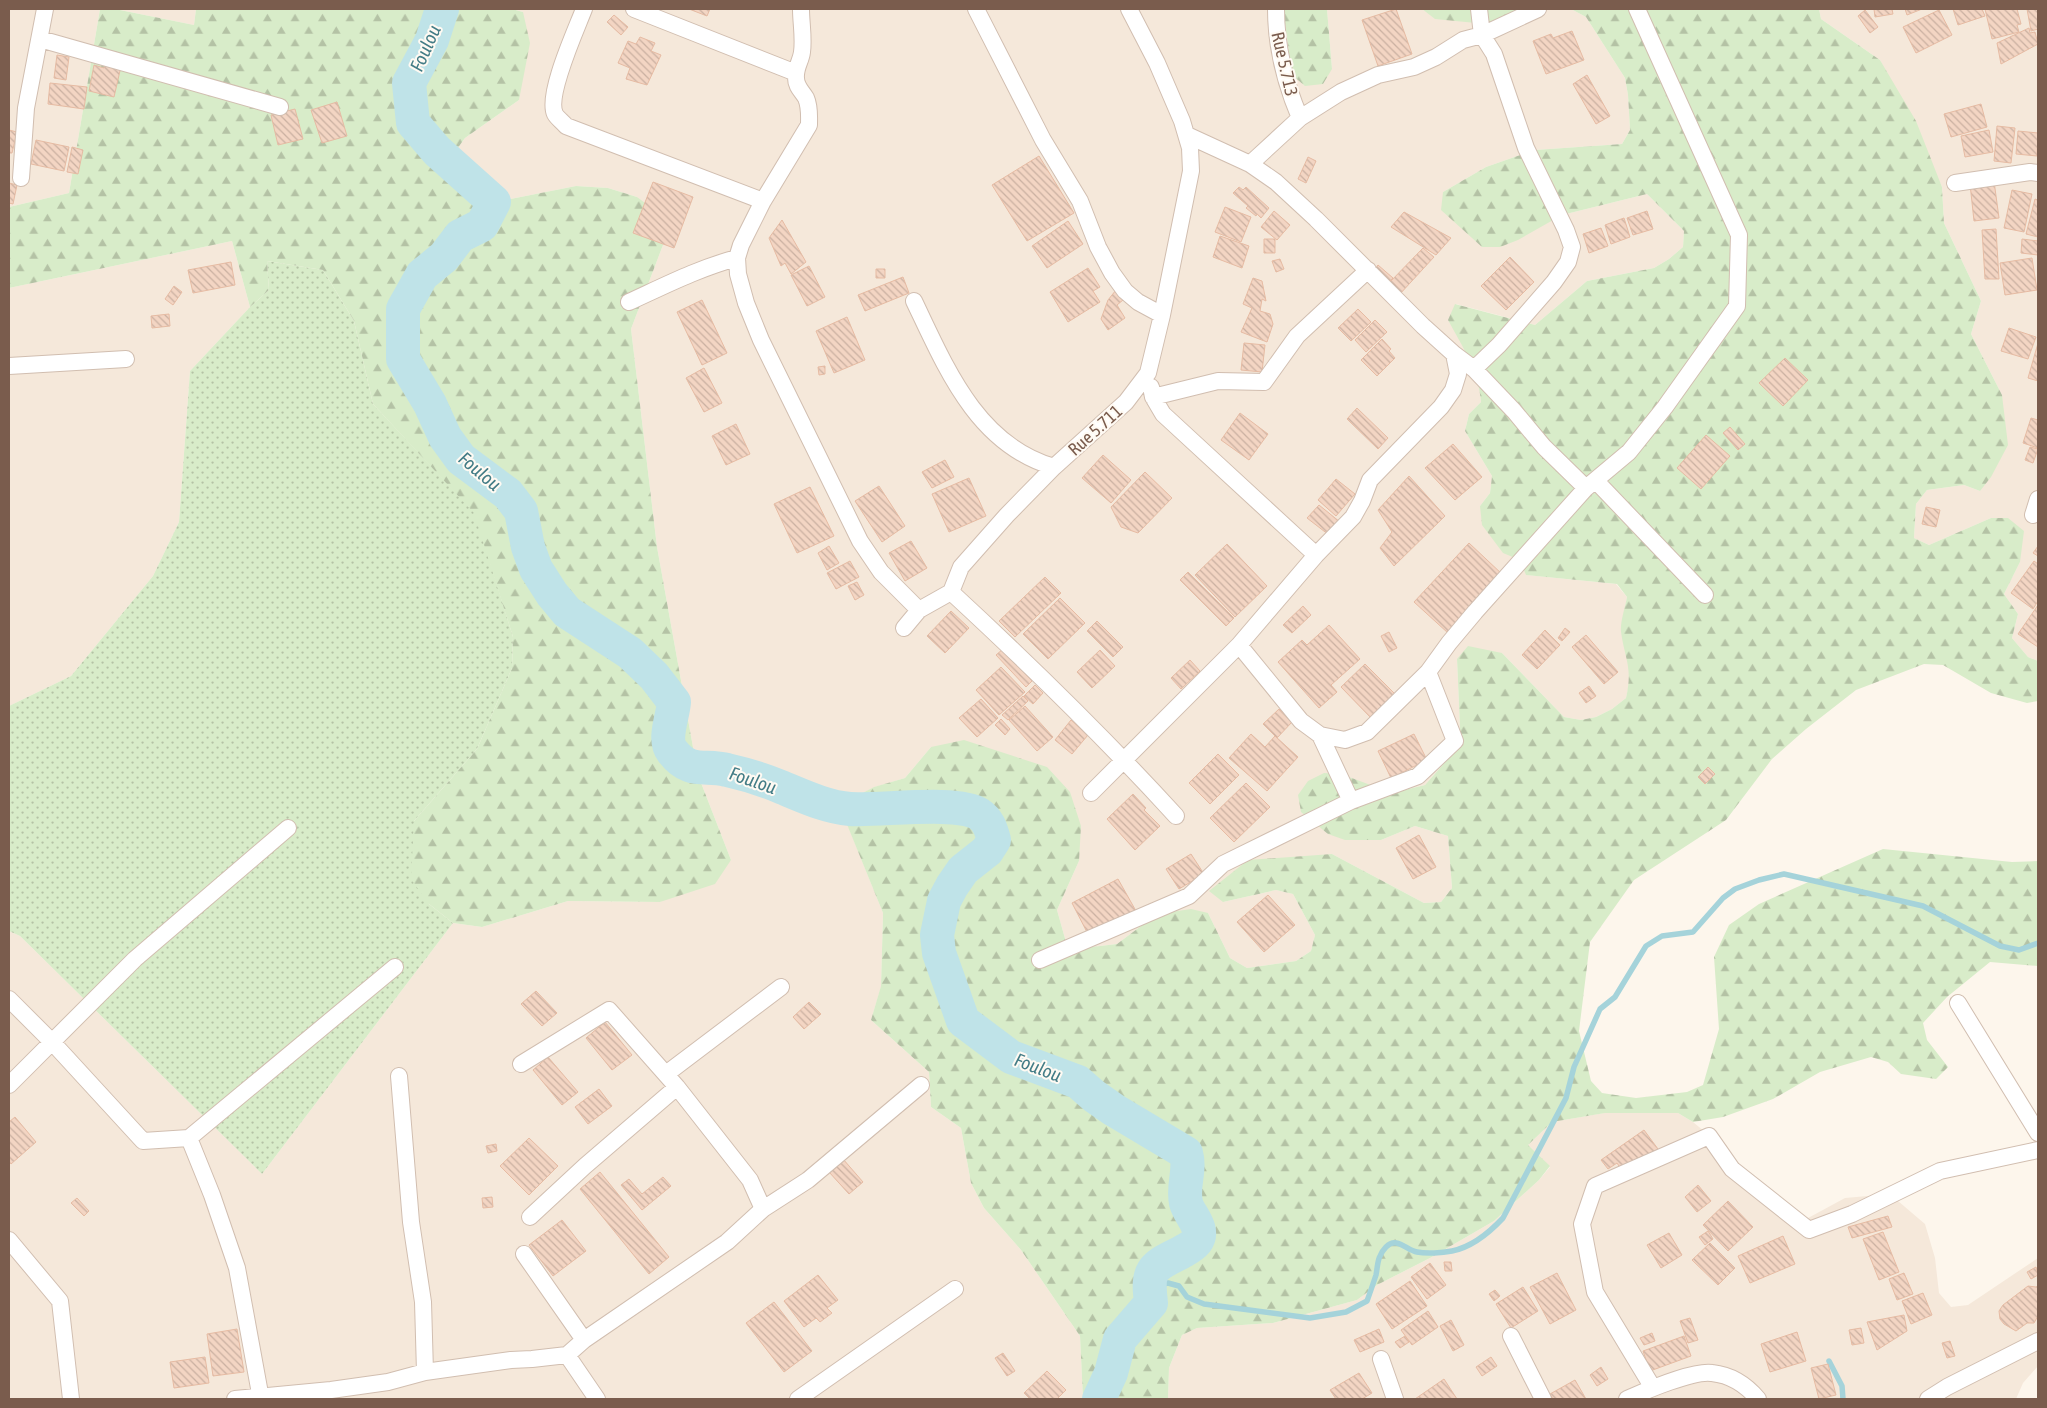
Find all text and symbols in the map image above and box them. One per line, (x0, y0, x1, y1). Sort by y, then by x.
water label: Foulou (405, 21, 445, 75)
street label: Rue 5.713 (1267, 30, 1303, 98)
street label: Rue 5.711 (1064, 400, 1126, 460)
water label: Foulou (454, 447, 506, 495)
water label: Foulou (727, 762, 779, 798)
water label: Foulou (1012, 1048, 1064, 1086)

